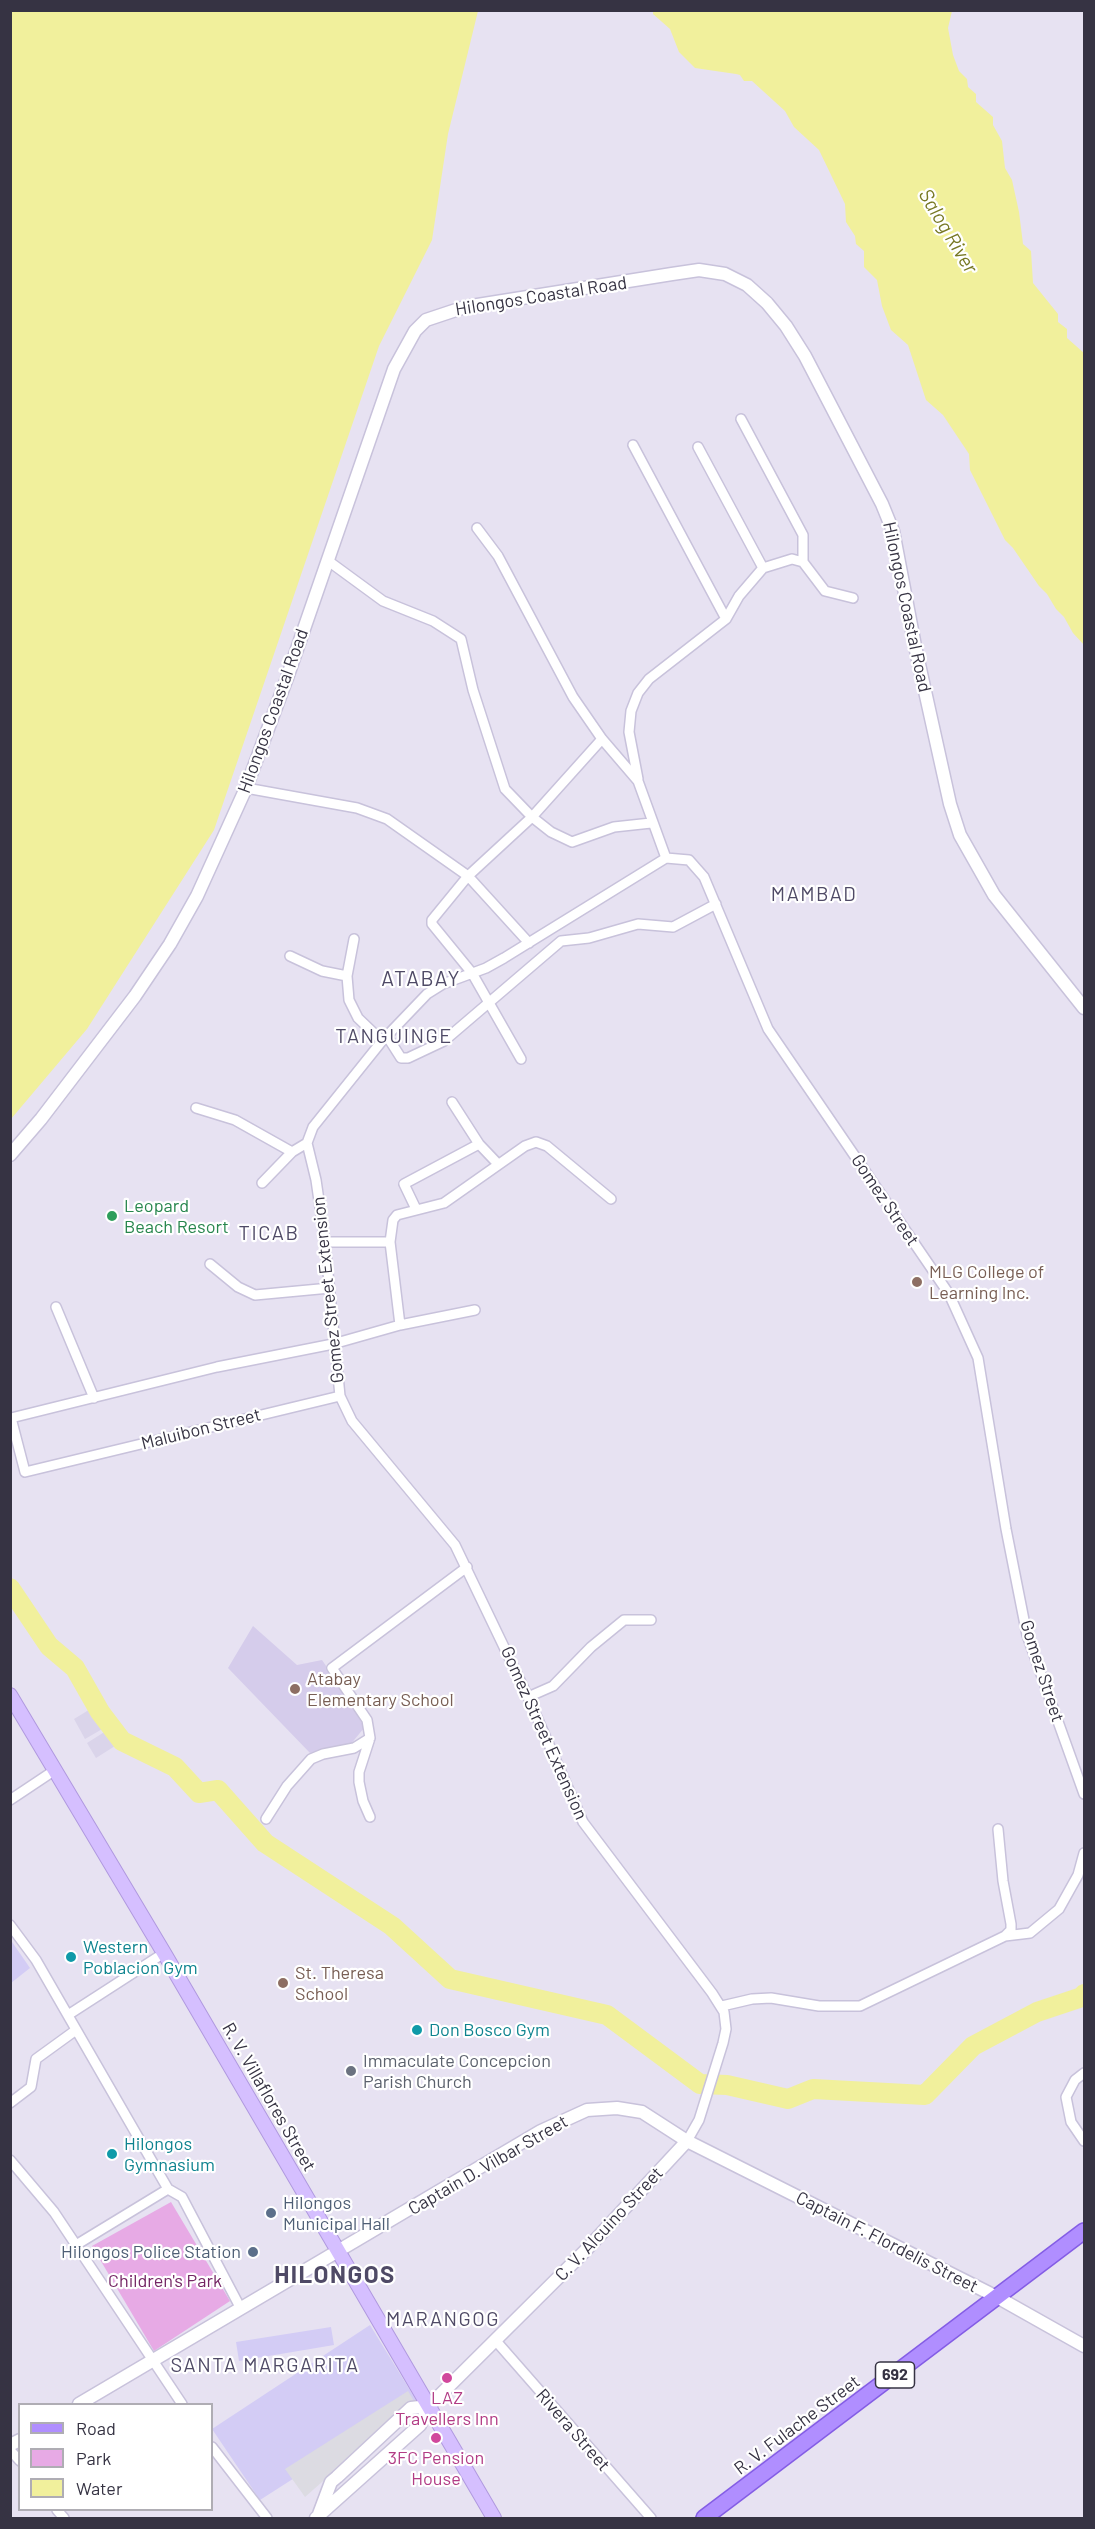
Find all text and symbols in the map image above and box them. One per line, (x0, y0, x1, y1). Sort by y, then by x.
water label: Salog River (913, 184, 983, 278)
street label: Hilongos Coastal Road (454, 272, 628, 320)
street label: Hilongos Coastal Road (878, 520, 936, 694)
street label: Hilongos Coastal Road (233, 626, 313, 796)
district label: MAMBAD (771, 882, 857, 906)
district label: ATABAY (381, 966, 461, 992)
district label: TANGUINGE (335, 1024, 453, 1048)
street label: Gomez Street (846, 1150, 924, 1250)
place label: Leopard Beach Resort (124, 1195, 229, 1238)
street label: Gomez Street Extension (307, 1196, 349, 1384)
marker: Leopard Beach Resort (105, 1209, 119, 1223)
district label: TICAB (239, 1221, 299, 1245)
place label: MLG College of Learning Inc. (929, 1261, 1044, 1304)
marker: MLG College of Learning Inc. (910, 1275, 924, 1289)
street label: Maluibon Street (139, 1404, 263, 1454)
street label: Gomez Street (1015, 1617, 1069, 1725)
street label: Gomez Street Extension (496, 1643, 592, 1823)
place label: Atabay Elementary School (307, 1668, 454, 1710)
marker: Atabay Elementary School (288, 1682, 302, 1696)
place label: Western Poblacion Gym (83, 1936, 198, 1978)
marker: Western Poblacion Gym (64, 1950, 78, 1964)
place label: St. Theresa School (295, 1962, 384, 2004)
marker: St. Theresa School (276, 1976, 290, 1990)
street label: R. V. Villaflores Street (218, 2019, 320, 2175)
place label: Don Bosco Gym (429, 2019, 550, 2041)
marker: Don Bosco Gym (410, 2023, 424, 2037)
place label: Immaculate Concepcion Parish Church (363, 2050, 551, 2092)
marker: Immaculate Concepcion Parish Church (344, 2064, 358, 2078)
street label: Captain D. Vilbar Street (404, 2110, 572, 2220)
place label: Hilongos Gymnasium (124, 2133, 215, 2176)
marker: Hilongos Gymnasium (105, 2147, 119, 2161)
street label: C. V. Alcuino Street (551, 2162, 667, 2286)
street label: Captain F. Flordelis Street (792, 2187, 982, 2297)
place label: Hilongos Municipal Hall (283, 2192, 390, 2234)
marker: Hilongos Municipal Hall (264, 2206, 278, 2220)
place label: Hilongos Police Station (61, 2241, 241, 2263)
marker: Hilongos Police Station (246, 2245, 260, 2259)
district label: HILONGOS (274, 2261, 396, 2289)
park label: Children's Park (108, 2270, 222, 2292)
district label: MARANGOG (386, 2307, 500, 2331)
district label: SANTA MARGARITA (170, 2353, 360, 2377)
road number: 692 (876, 2362, 914, 2388)
marker: LAZ Travellers Inn (440, 2371, 454, 2385)
street label: R. V. Fulache Street (730, 2371, 864, 2479)
street label: Rivera Street (531, 2384, 615, 2476)
place label: LAZ Travellers Inn (395, 2387, 499, 2430)
legend (18, 2403, 213, 2511)
text: Road (76, 2417, 116, 2439)
marker: 3FC Pension House (429, 2431, 443, 2445)
text: Park (76, 2447, 111, 2469)
place label: 3FC Pension House (388, 2447, 484, 2490)
text: Water (76, 2477, 123, 2499)

